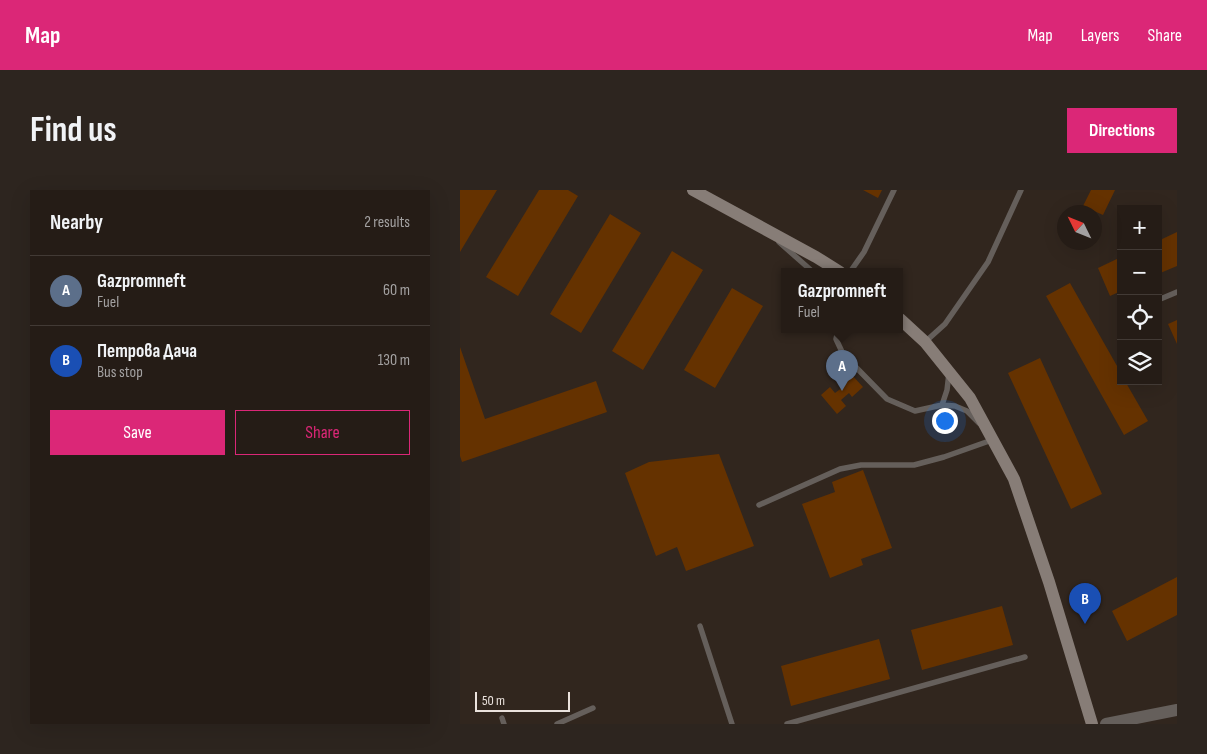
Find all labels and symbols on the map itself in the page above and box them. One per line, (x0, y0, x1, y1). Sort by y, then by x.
north arrow (1057, 205, 1102, 250)
pin: A (826, 350, 858, 391)
your location (932, 408, 958, 434)
pin: B (1069, 583, 1101, 624)
scale bar (475, 689, 570, 712)

